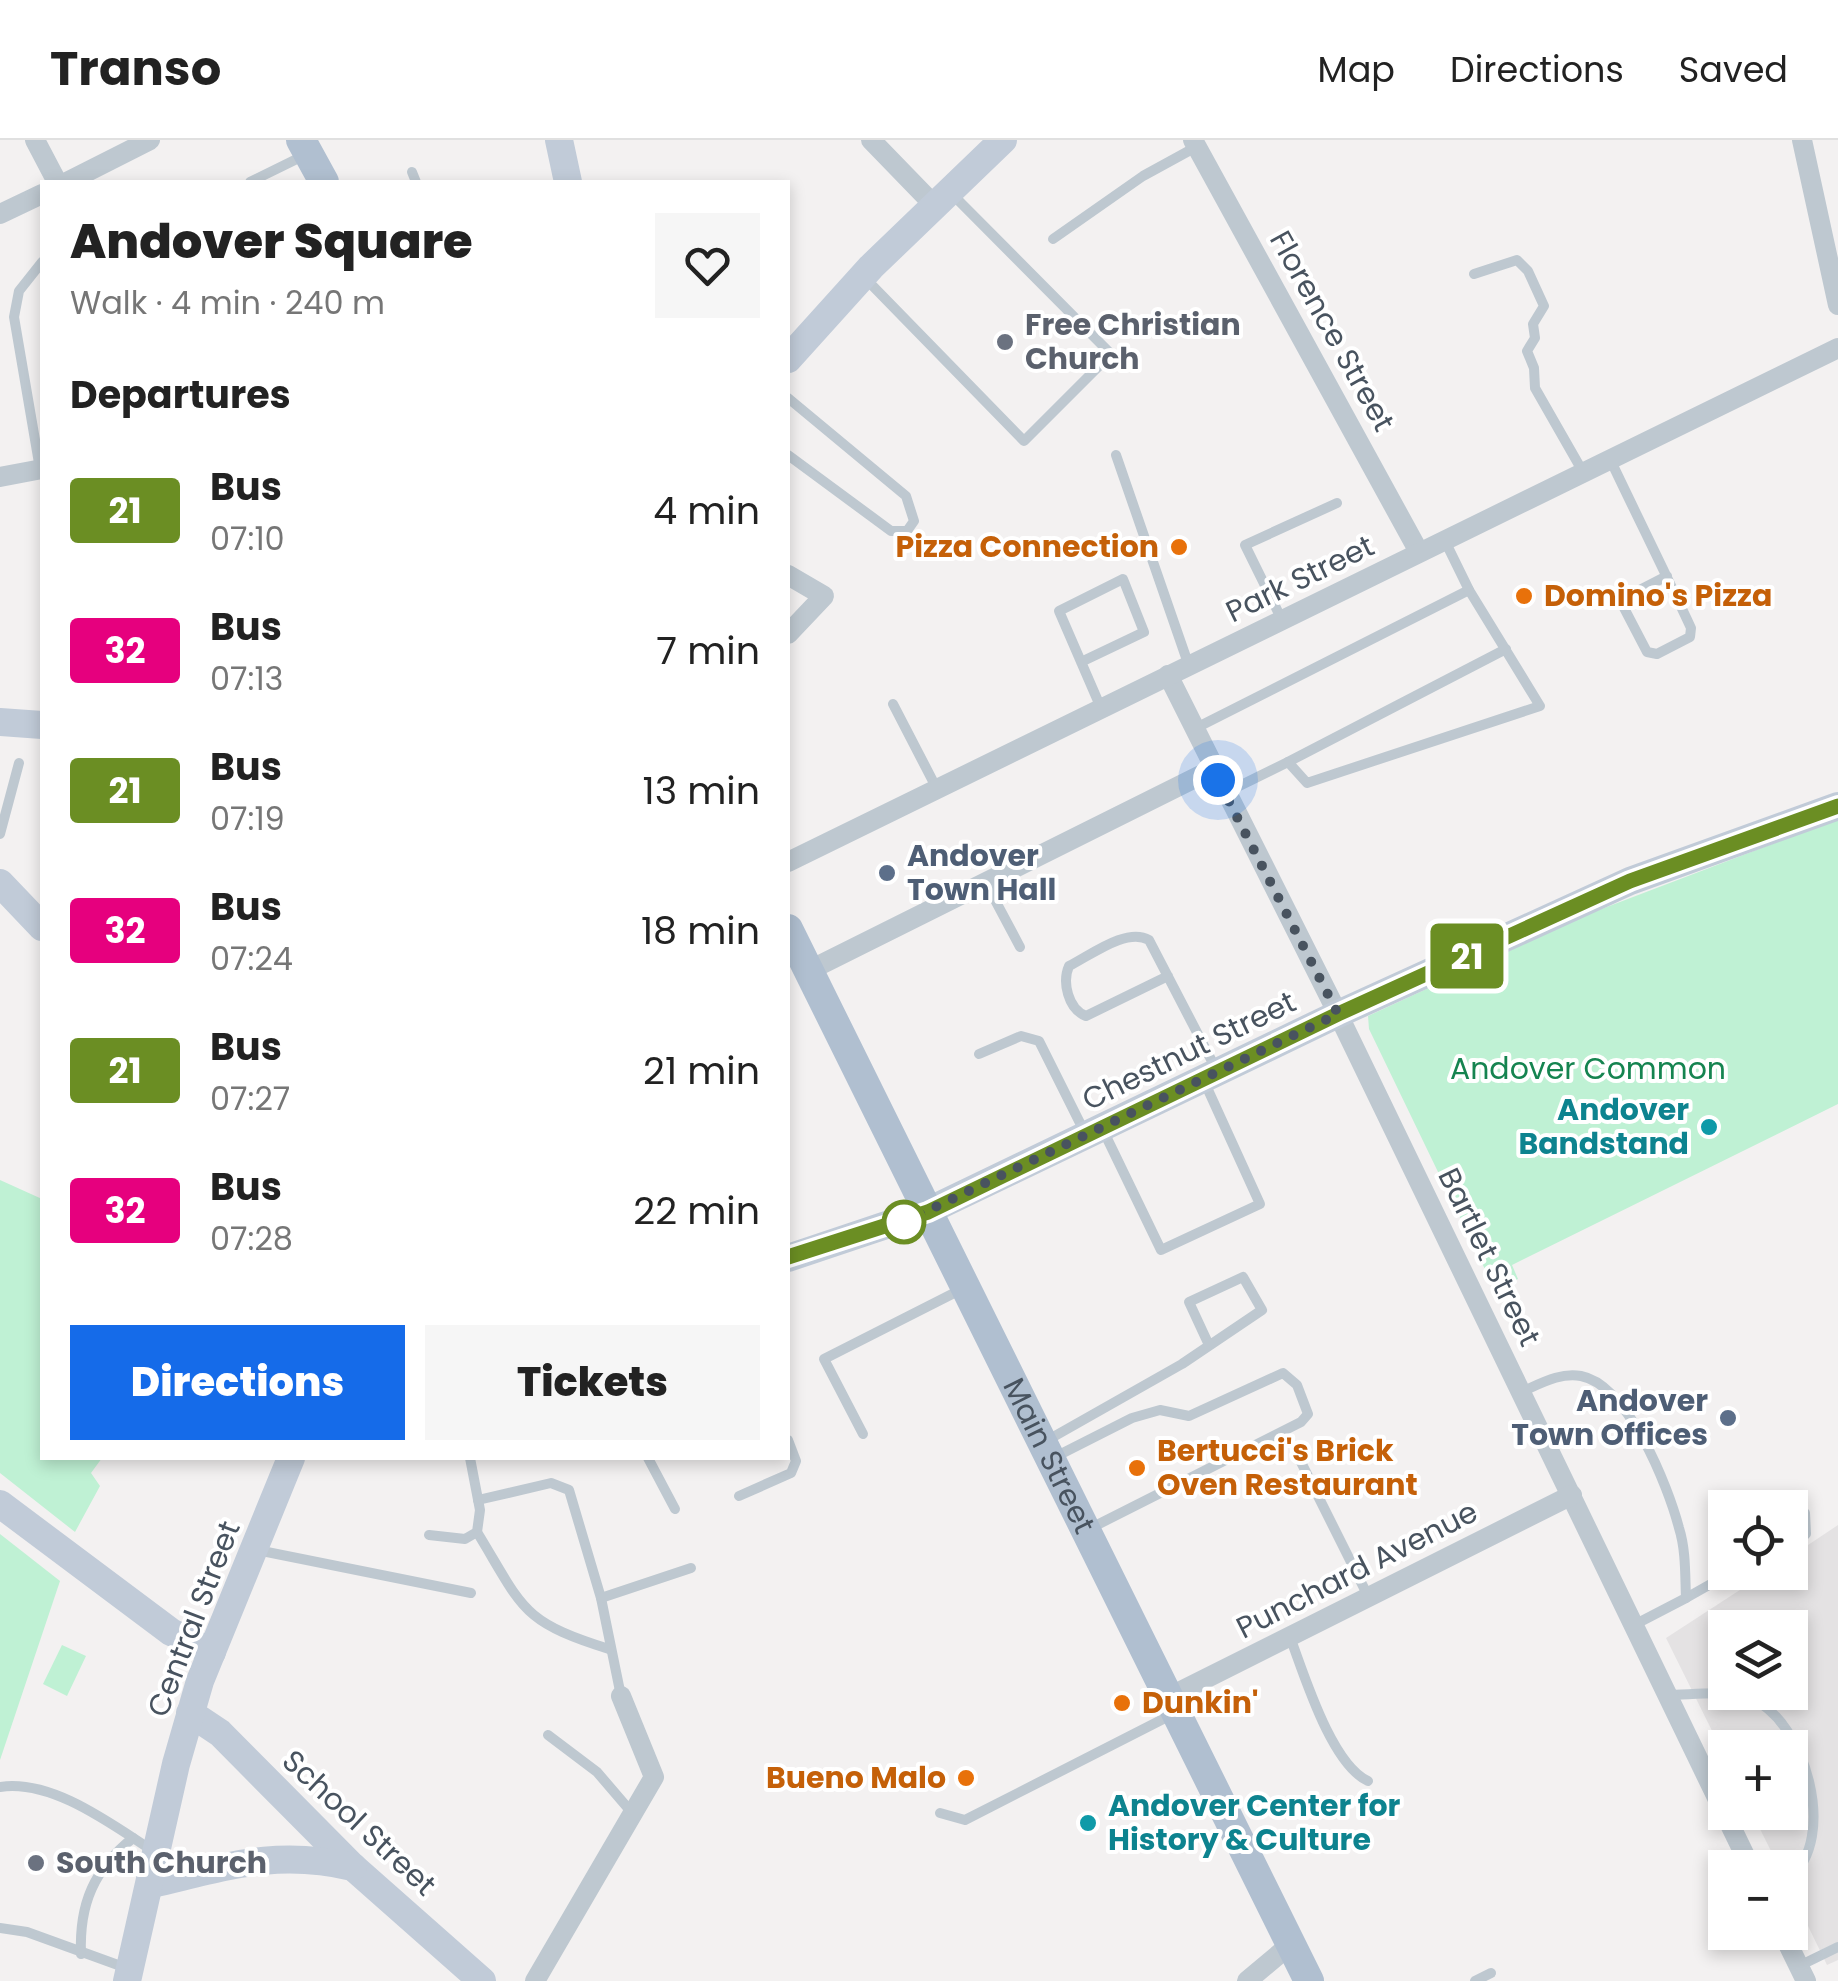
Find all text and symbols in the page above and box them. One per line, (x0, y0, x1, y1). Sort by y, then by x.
text: Transo (50, 35, 221, 102)
text: Map (1318, 45, 1395, 94)
text: Directions (1450, 45, 1624, 94)
text: Saved (1679, 45, 1788, 94)
text: Andover Square (70, 208, 473, 275)
button: heart (655, 213, 760, 318)
street label: Florence Street (1259, 223, 1405, 439)
text: Walk · 4 min · 240 m (70, 280, 385, 325)
place label: Free Christian Church (1025, 303, 1241, 380)
marker: Free Christian Church (994, 331, 1016, 353)
text: Departures (70, 368, 291, 421)
text: Bus (210, 460, 282, 513)
text: 4 min (653, 484, 760, 537)
text: 21 (108, 486, 142, 535)
text: 07:10 (210, 516, 285, 561)
street label: Park Street (1218, 524, 1381, 633)
place label: Pizza Connection (896, 525, 1159, 568)
marker: Pizza Connection (1168, 536, 1190, 558)
place label: Domino's Pizza (1544, 574, 1772, 617)
marker: Domino's Pizza (1513, 585, 1535, 607)
text: Bus (210, 600, 282, 653)
text: 7 min (656, 624, 760, 677)
text: 32 (104, 626, 146, 675)
text: 07:13 (210, 656, 283, 701)
text: Bus (210, 740, 282, 793)
your location (1193, 755, 1243, 805)
text: 13 min (643, 764, 760, 817)
text: 21 (108, 766, 142, 815)
text: 07:19 (210, 796, 285, 841)
place label: Andover Town Hall (907, 834, 1056, 911)
marker: Andover Town Hall (876, 862, 898, 884)
text: Bus (210, 880, 282, 933)
text: 18 min (641, 904, 760, 957)
text: 32 (104, 906, 146, 955)
line badge: 21 (1422, 924, 1512, 988)
text: 21 (1450, 932, 1484, 981)
text: 07:24 (210, 936, 293, 981)
street label: Chestnut Street (1075, 980, 1303, 1121)
text: Bus (210, 1020, 282, 1073)
text: 21 min (643, 1044, 760, 1097)
text: 21 (108, 1046, 142, 1095)
park label: Andover Common (1450, 1047, 1726, 1090)
text: 07:27 (210, 1076, 290, 1121)
place label: Andover Bandstand (1518, 1088, 1689, 1165)
marker: Andover Bandstand (1698, 1116, 1720, 1138)
text: Bus (210, 1160, 282, 1213)
street label: Bartlet Street (1428, 1160, 1551, 1353)
text: 22 min (633, 1184, 760, 1237)
text: 32 (104, 1186, 146, 1235)
unlabelled marker (883, 1201, 925, 1243)
text: 07:28 (210, 1216, 293, 1261)
button: Directions (70, 1325, 405, 1440)
button: Tickets (425, 1325, 760, 1440)
street label: Main Street (993, 1371, 1106, 1541)
place label: Andover Town Offices (1511, 1379, 1708, 1456)
marker: Andover Town Offices (1717, 1407, 1739, 1429)
place label: Bertucci's Brick Oven Restaurant (1157, 1429, 1418, 1506)
marker: Bertucci's Brick Oven Restaurant (1126, 1457, 1148, 1479)
street label: Punchard Avenue (1229, 1490, 1485, 1649)
map controls (1708, 1490, 1808, 1950)
button: locate (1708, 1490, 1808, 1590)
street label: Central Street (136, 1515, 251, 1723)
button: layers (1708, 1610, 1808, 1710)
place label: Dunkin' (1142, 1681, 1259, 1724)
marker: Dunkin' (1111, 1692, 1133, 1714)
button: + (1708, 1730, 1808, 1830)
street label: School Street (273, 1740, 446, 1905)
place label: Bueno Malo (766, 1756, 946, 1799)
marker: Bueno Malo (955, 1767, 977, 1789)
place label: Andover Center for History & Culture (1108, 1784, 1401, 1861)
marker: Andover Center for History & Culture (1077, 1812, 1099, 1834)
place label: South Church (56, 1841, 267, 1884)
button: − (1708, 1850, 1808, 1950)
marker: South Church (25, 1852, 47, 1874)

